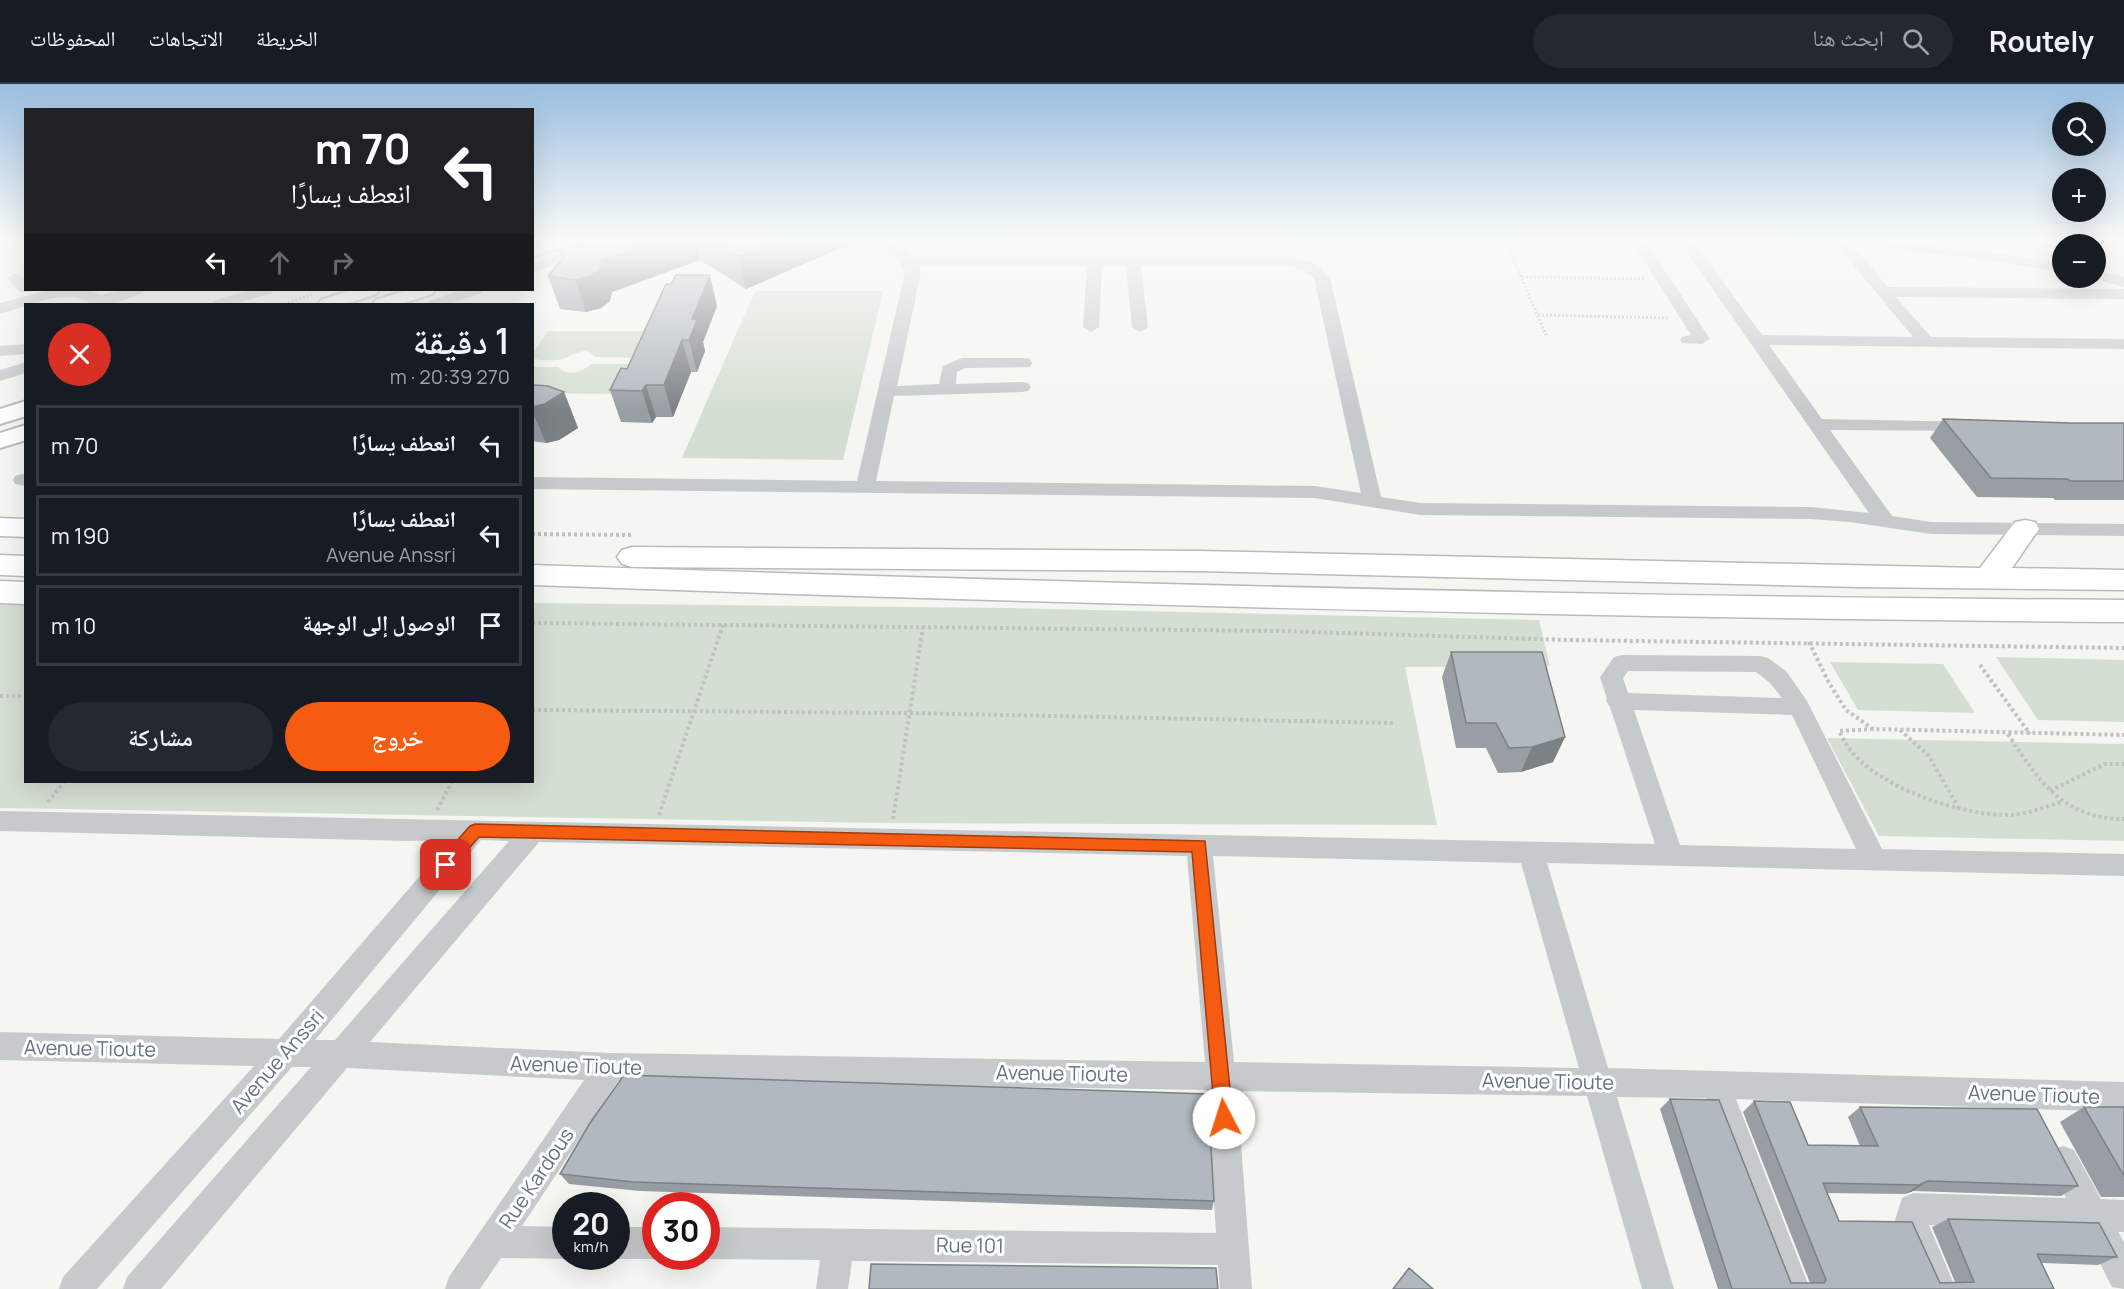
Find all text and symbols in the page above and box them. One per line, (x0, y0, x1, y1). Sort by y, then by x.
search box (1533, 14, 1953, 68)
text: Routely (1989, 22, 2094, 60)
text: ابحث هنا (1812, 23, 1884, 53)
text: المحفوظات (30, 24, 115, 52)
text: الاتجاهات (148, 24, 223, 52)
text: الخريطة (256, 24, 318, 52)
icon: search (1899, 25, 1932, 58)
map controls (2052, 102, 2106, 288)
button: search (2052, 102, 2106, 156)
text: 70 m (315, 119, 411, 177)
icon: left (432, 132, 510, 210)
button: + (2052, 168, 2106, 222)
text: انعطف يسارًا (291, 174, 411, 211)
button: − (2052, 234, 2106, 288)
icon: left (200, 246, 233, 279)
icon: ahead (263, 246, 296, 279)
icon: right (326, 246, 359, 279)
text: 1 دقيقة (413, 316, 510, 365)
button: close (48, 323, 111, 386)
text: 270 m · 20:39 (390, 363, 510, 390)
text: انعطف يسارًا (352, 428, 456, 458)
icon: left (474, 429, 507, 462)
text: 70 m (51, 431, 99, 461)
text: انعطف يسارًا (352, 504, 456, 534)
icon: left (474, 519, 507, 552)
text: 190 m (51, 521, 110, 551)
text: Avenue Anssri (326, 541, 456, 568)
text: الوصول إلى الوجهة (303, 608, 456, 638)
icon: arrive (474, 609, 507, 642)
text: 10 m (51, 611, 96, 641)
button: مشاركة (48, 702, 273, 771)
button: خروج (285, 702, 510, 771)
pin (420, 839, 471, 890)
icon: arrive (429, 848, 462, 881)
street label: Avenue Anssri (224, 1003, 330, 1119)
street label: Avenue Tioute (24, 1033, 156, 1063)
street label: Avenue Tioute (510, 1049, 642, 1081)
street label: Avenue Tioute (996, 1058, 1128, 1088)
street label: Avenue Tioute (1482, 1066, 1614, 1096)
street label: Avenue Tioute (1968, 1078, 2100, 1110)
position arrow (1192, 1086, 1256, 1150)
street label: Rue Kardous (492, 1122, 580, 1234)
speed limit sign: 30 (642, 1192, 720, 1270)
text: 20 (572, 1203, 610, 1244)
street label: Rue 101 (936, 1231, 1004, 1259)
text: km/h (574, 1236, 608, 1257)

